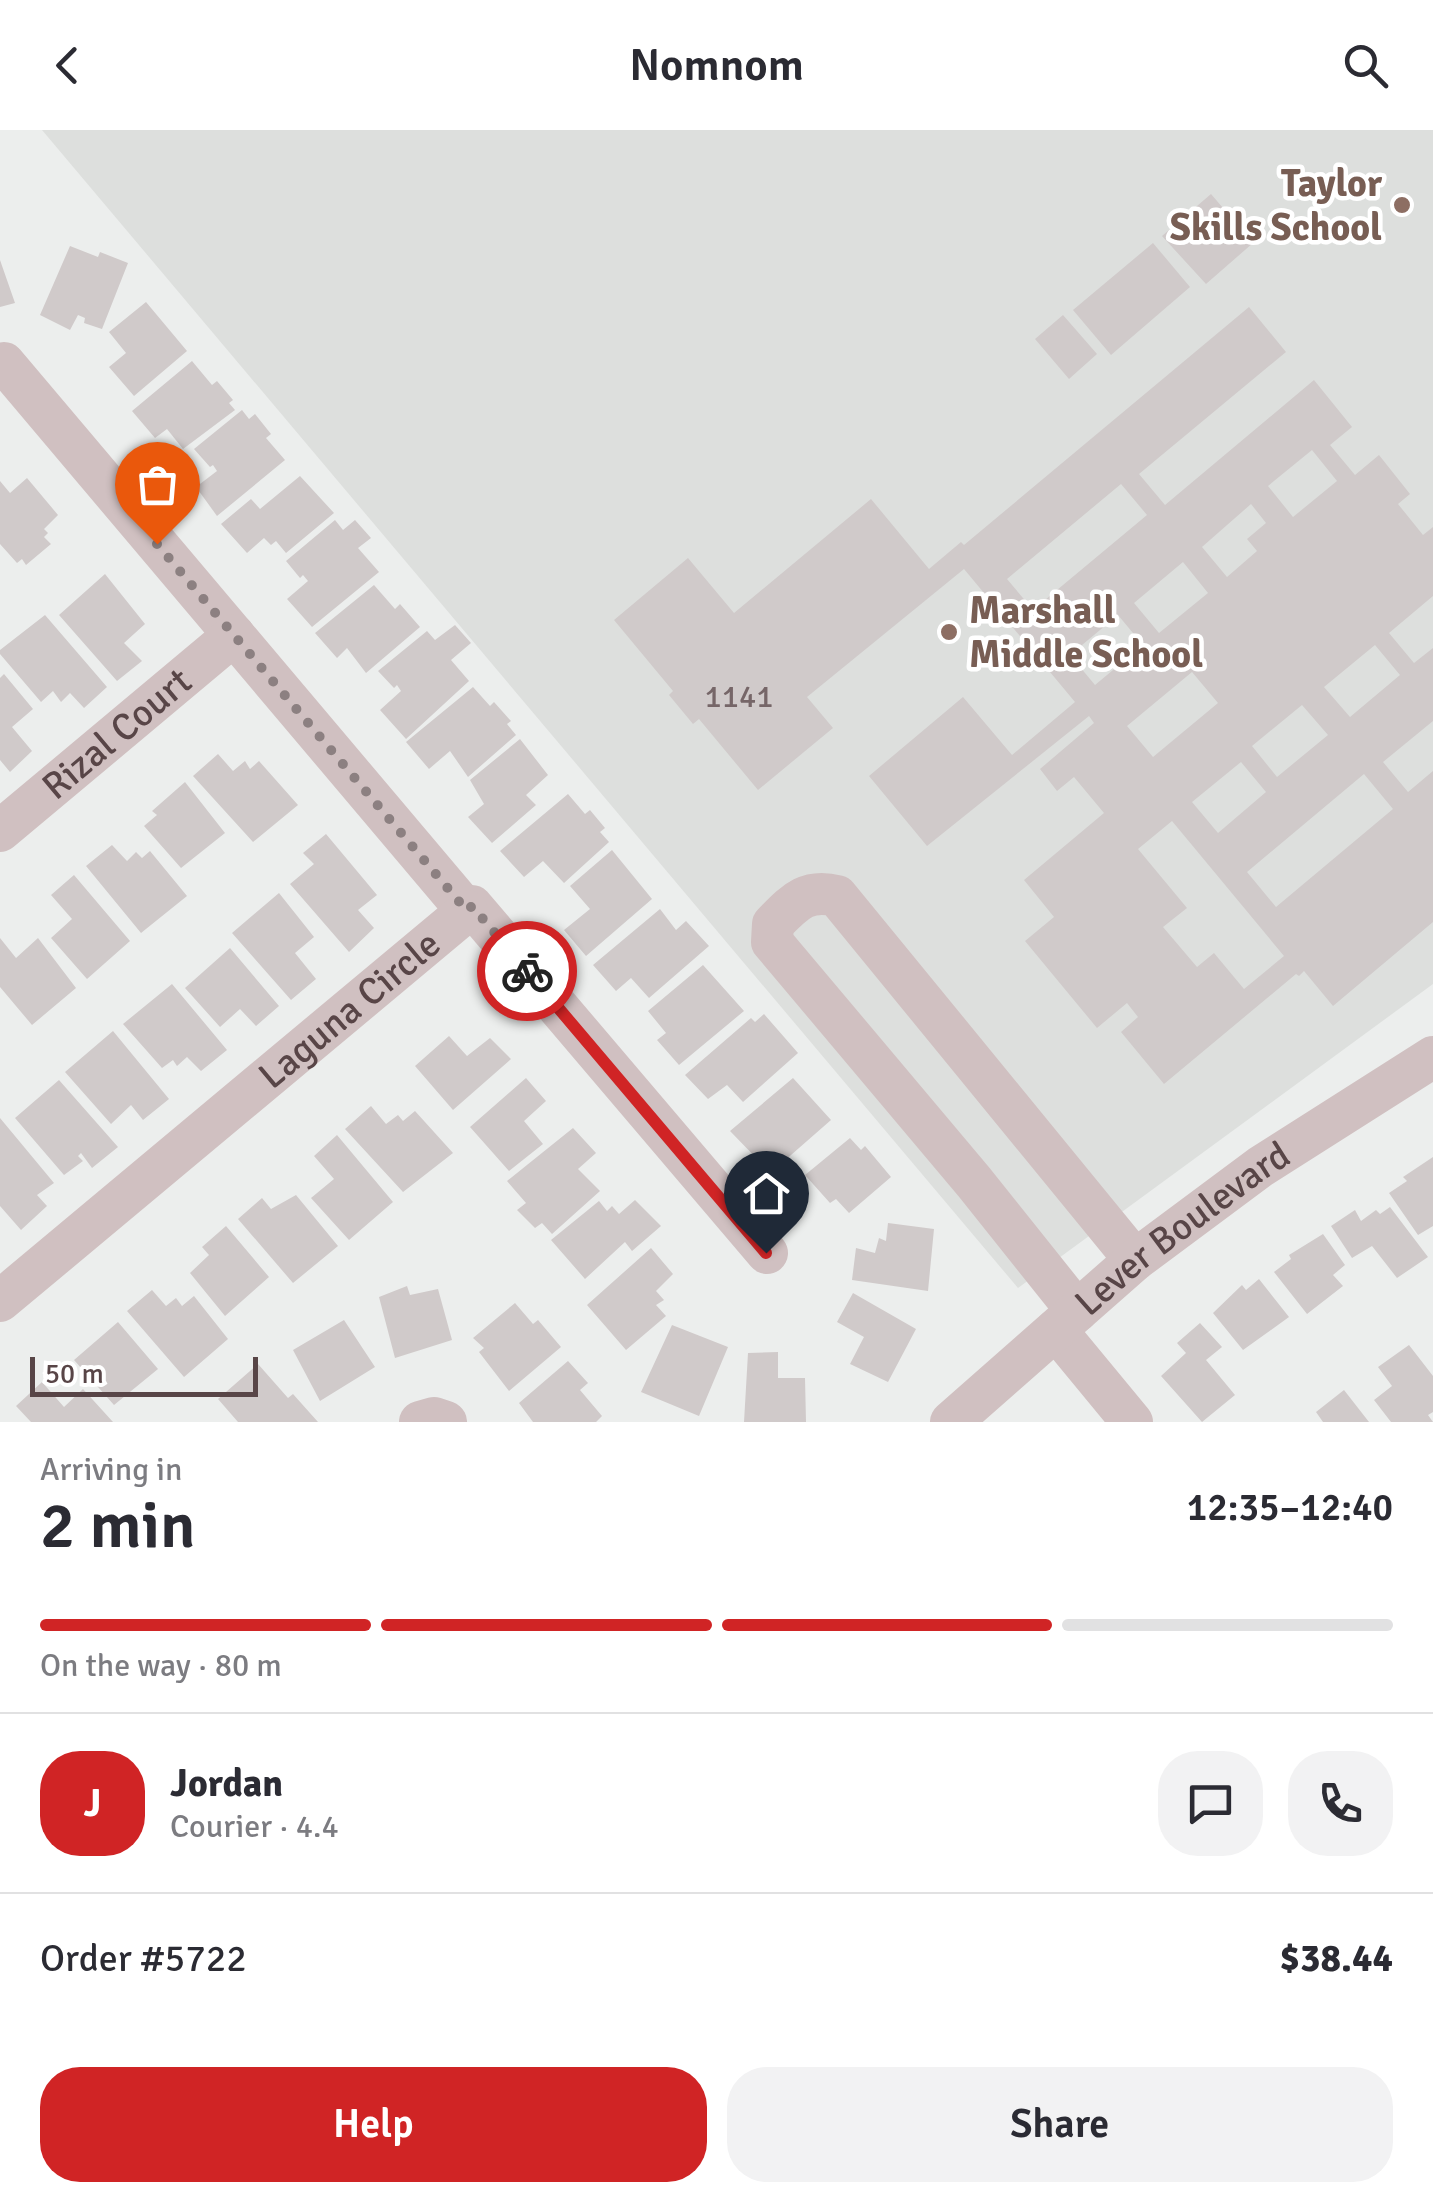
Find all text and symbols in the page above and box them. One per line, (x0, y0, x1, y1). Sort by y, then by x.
icon: back (40, 38, 95, 93)
text: Nomnom (629, 38, 804, 93)
icon: search (1338, 38, 1393, 93)
place label: Taylor Skills School (1170, 160, 1383, 251)
marker: Taylor Skills School (1391, 194, 1413, 216)
pin (115, 442, 200, 545)
icon: bag (130, 457, 185, 512)
place label: Marshall Middle School (969, 587, 1203, 678)
marker: Marshall Middle School (938, 621, 960, 643)
street label: Rizal Court (33, 658, 201, 810)
house number: 1141 (704, 677, 774, 716)
street label: Laguna Circle (249, 921, 450, 1099)
courier (477, 921, 577, 1021)
icon: bike (500, 944, 555, 999)
street label: Lever Boulevard (1065, 1131, 1299, 1326)
pin (724, 1151, 809, 1254)
icon: home (739, 1166, 794, 1221)
scale bar (30, 1352, 258, 1396)
text: 50 m (45, 1357, 104, 1391)
text: Arriving in (40, 1450, 182, 1489)
text: 12:35–12:40 (1187, 1484, 1393, 1531)
text: 2 min (40, 1486, 196, 1566)
text: On the way · 80 m (40, 1646, 282, 1685)
button: chat (1158, 1751, 1263, 1856)
button: phone (1288, 1751, 1393, 1856)
text: Jordan (170, 1760, 283, 1807)
text: J (84, 1780, 101, 1827)
text: Courier · 4.4 (170, 1807, 339, 1846)
text: Order #5722 (40, 1935, 247, 1982)
text: $38.44 (1280, 1935, 1393, 1982)
button: Help (40, 2067, 707, 2182)
button: Share (727, 2067, 1393, 2182)

